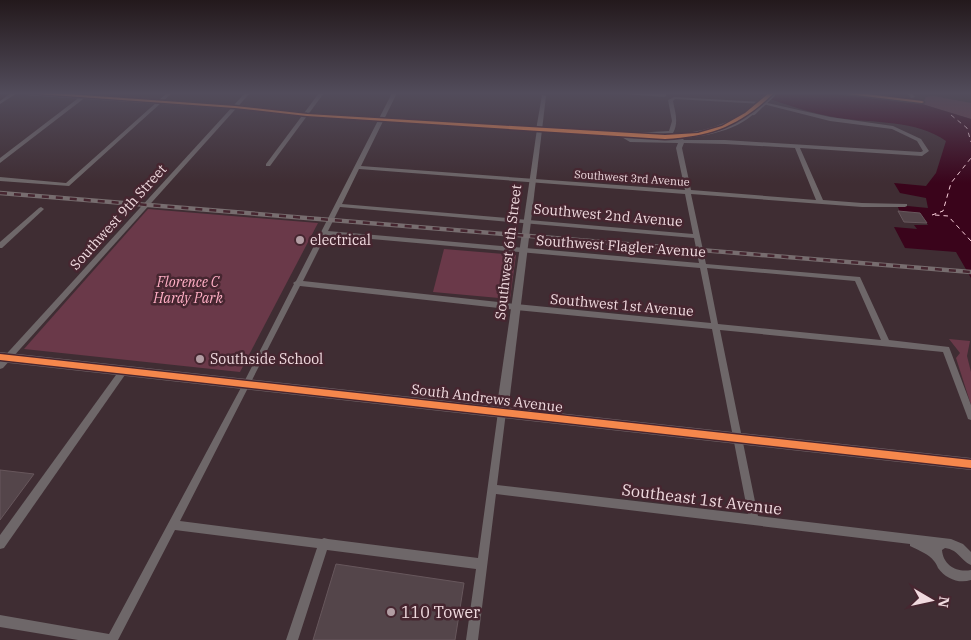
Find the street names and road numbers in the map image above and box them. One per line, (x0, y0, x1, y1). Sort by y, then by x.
street label: Southwest 9th Street (66, 160, 170, 274)
street label: Southwest 3rd Avenue (574, 167, 690, 189)
street label: Southwest 6th Street (491, 183, 525, 321)
street label: Southwest 2nd Avenue (533, 200, 683, 230)
street label: Southwest Flagler Avenue (536, 231, 706, 261)
street label: Southwest 1st Avenue (549, 290, 695, 320)
street label: South Andrews Avenue (410, 380, 564, 416)
street label: Southeast 1st Avenue (621, 479, 783, 519)

